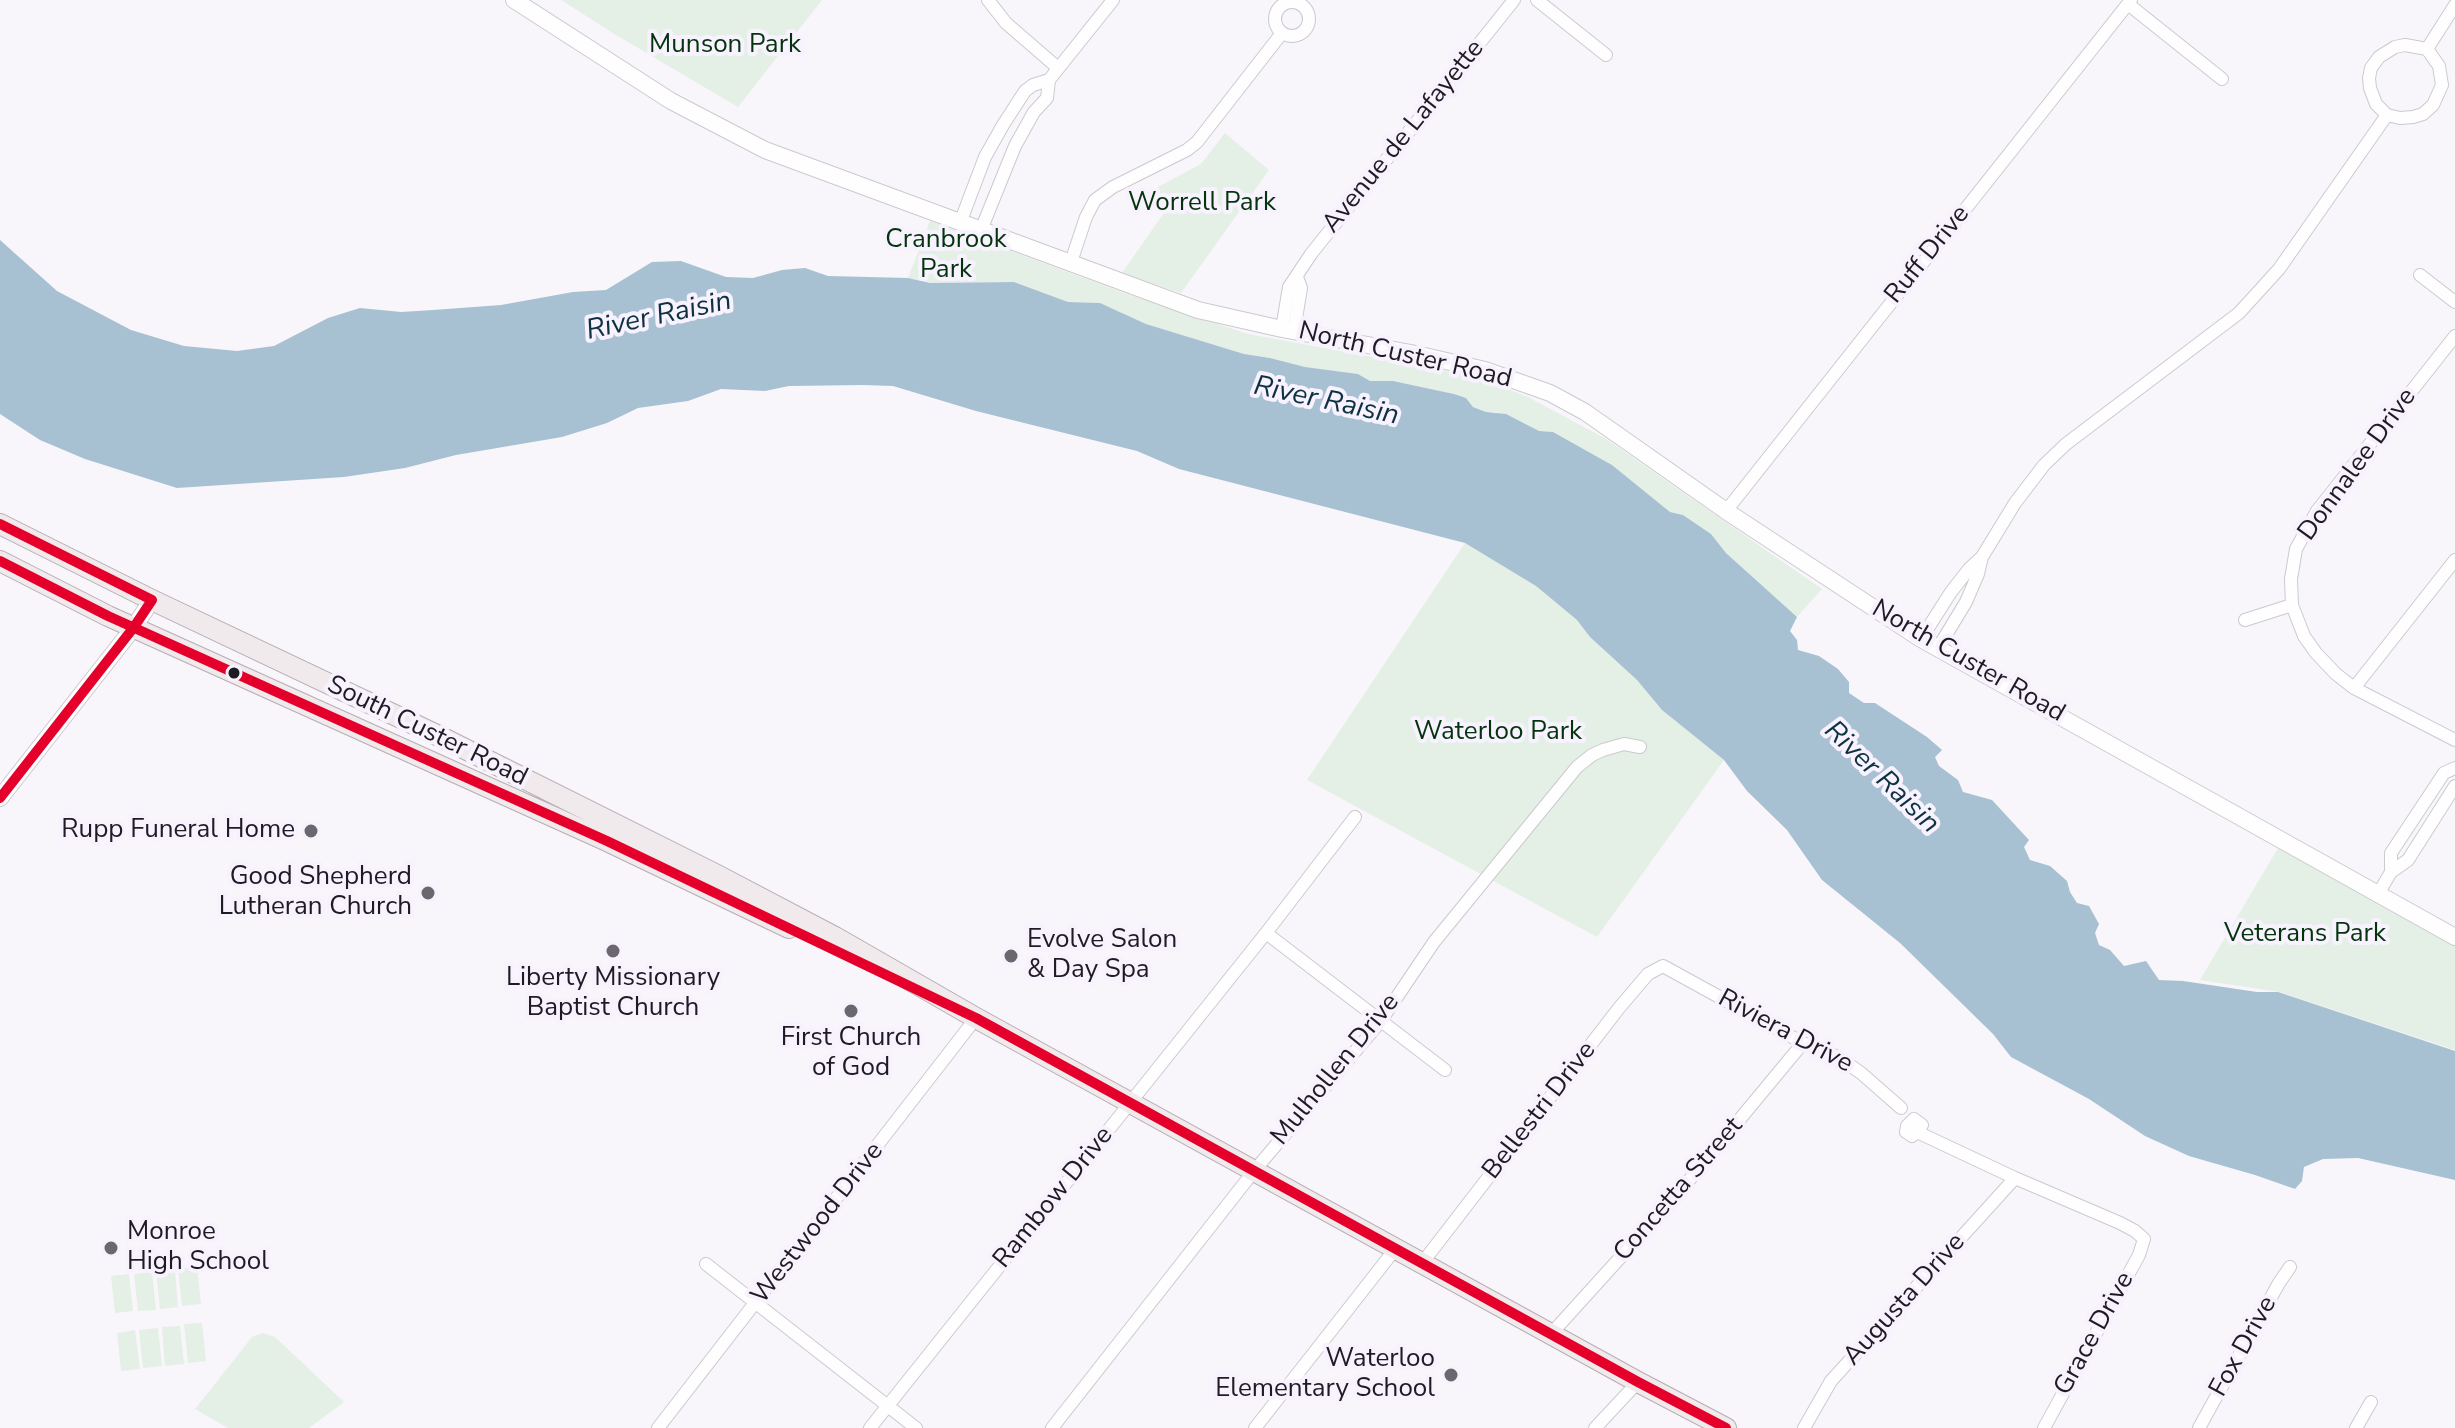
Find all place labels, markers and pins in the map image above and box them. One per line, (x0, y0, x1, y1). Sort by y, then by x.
unlabelled marker (226, 665, 242, 681)
place label: Rupp Funeral Home (61, 815, 295, 847)
marker: Rupp Funeral Home (302, 822, 320, 840)
place label: Good Shepherd Lutheran Church (219, 862, 412, 924)
marker: Good Shepherd Lutheran Church (419, 884, 437, 902)
place label: Evolve Salon & Day Spa (1027, 925, 1177, 986)
marker: Liberty Missionary Baptist Church (604, 942, 622, 960)
marker: Evolve Salon & Day Spa (1002, 947, 1020, 965)
place label: Liberty Missionary Baptist Church (506, 963, 720, 1024)
marker: First Church of God (842, 1002, 860, 1020)
place label: First Church of God (781, 1023, 921, 1084)
place label: Monroe High School (127, 1217, 269, 1278)
marker: Monroe High School (102, 1239, 120, 1257)
place label: Waterloo Elementary School (1215, 1344, 1435, 1406)
marker: Waterloo Elementary School (1442, 1366, 1460, 1384)

